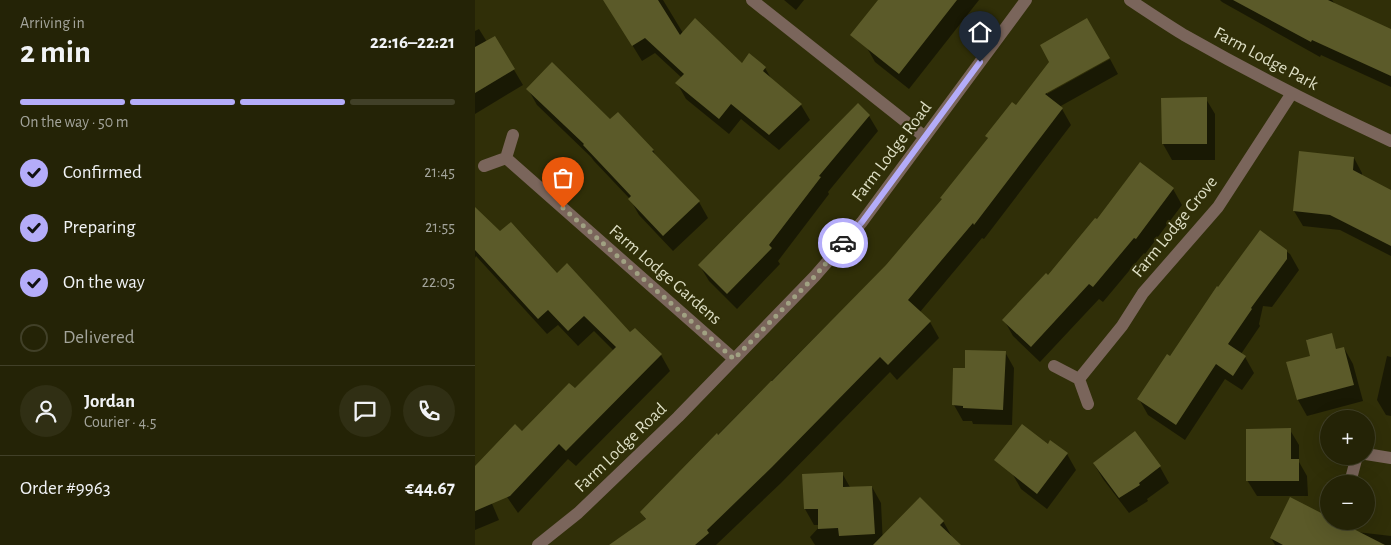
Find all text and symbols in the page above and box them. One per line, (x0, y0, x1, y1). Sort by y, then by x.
pin (959, 11, 1001, 62)
text: Arriving in (20, 15, 85, 31)
icon: home (966, 18, 994, 46)
street label: Farm Lodge Park (1211, 24, 1322, 94)
text: 22:16–22:21 (370, 33, 455, 52)
text: 2 min (20, 36, 91, 68)
street label: Farm Lodge Road (849, 99, 935, 205)
text: On the way · 50 m (20, 114, 129, 130)
pin (542, 157, 584, 208)
icon: check (20, 159, 48, 187)
text: Confirmed (63, 163, 142, 182)
text: 21:45 (424, 164, 455, 180)
icon: bag (549, 164, 577, 192)
street label: Farm Lodge Grove (1129, 173, 1221, 281)
icon: check (20, 214, 48, 242)
text: Preparing (63, 218, 136, 237)
courier (818, 218, 868, 268)
text: 21:55 (425, 219, 455, 235)
street label: Farm Lodge Gardens (605, 222, 725, 328)
icon: car (829, 229, 857, 257)
icon: check (20, 269, 48, 297)
text: On the way (63, 273, 145, 292)
text: 22:05 (422, 274, 455, 290)
text: Delivered (63, 328, 135, 347)
button: person (20, 385, 72, 437)
button: chat (339, 385, 391, 437)
button: phone (403, 385, 455, 437)
text: Jordan (84, 392, 135, 411)
street label: Farm Lodge Road (572, 400, 670, 496)
map controls (1320, 410, 1375, 530)
button: + (1320, 410, 1375, 465)
text: Courier · 4.5 (84, 414, 156, 430)
button: − (1320, 475, 1375, 530)
text: Order #9963 (20, 479, 110, 498)
text: €44.67 (405, 479, 455, 498)

